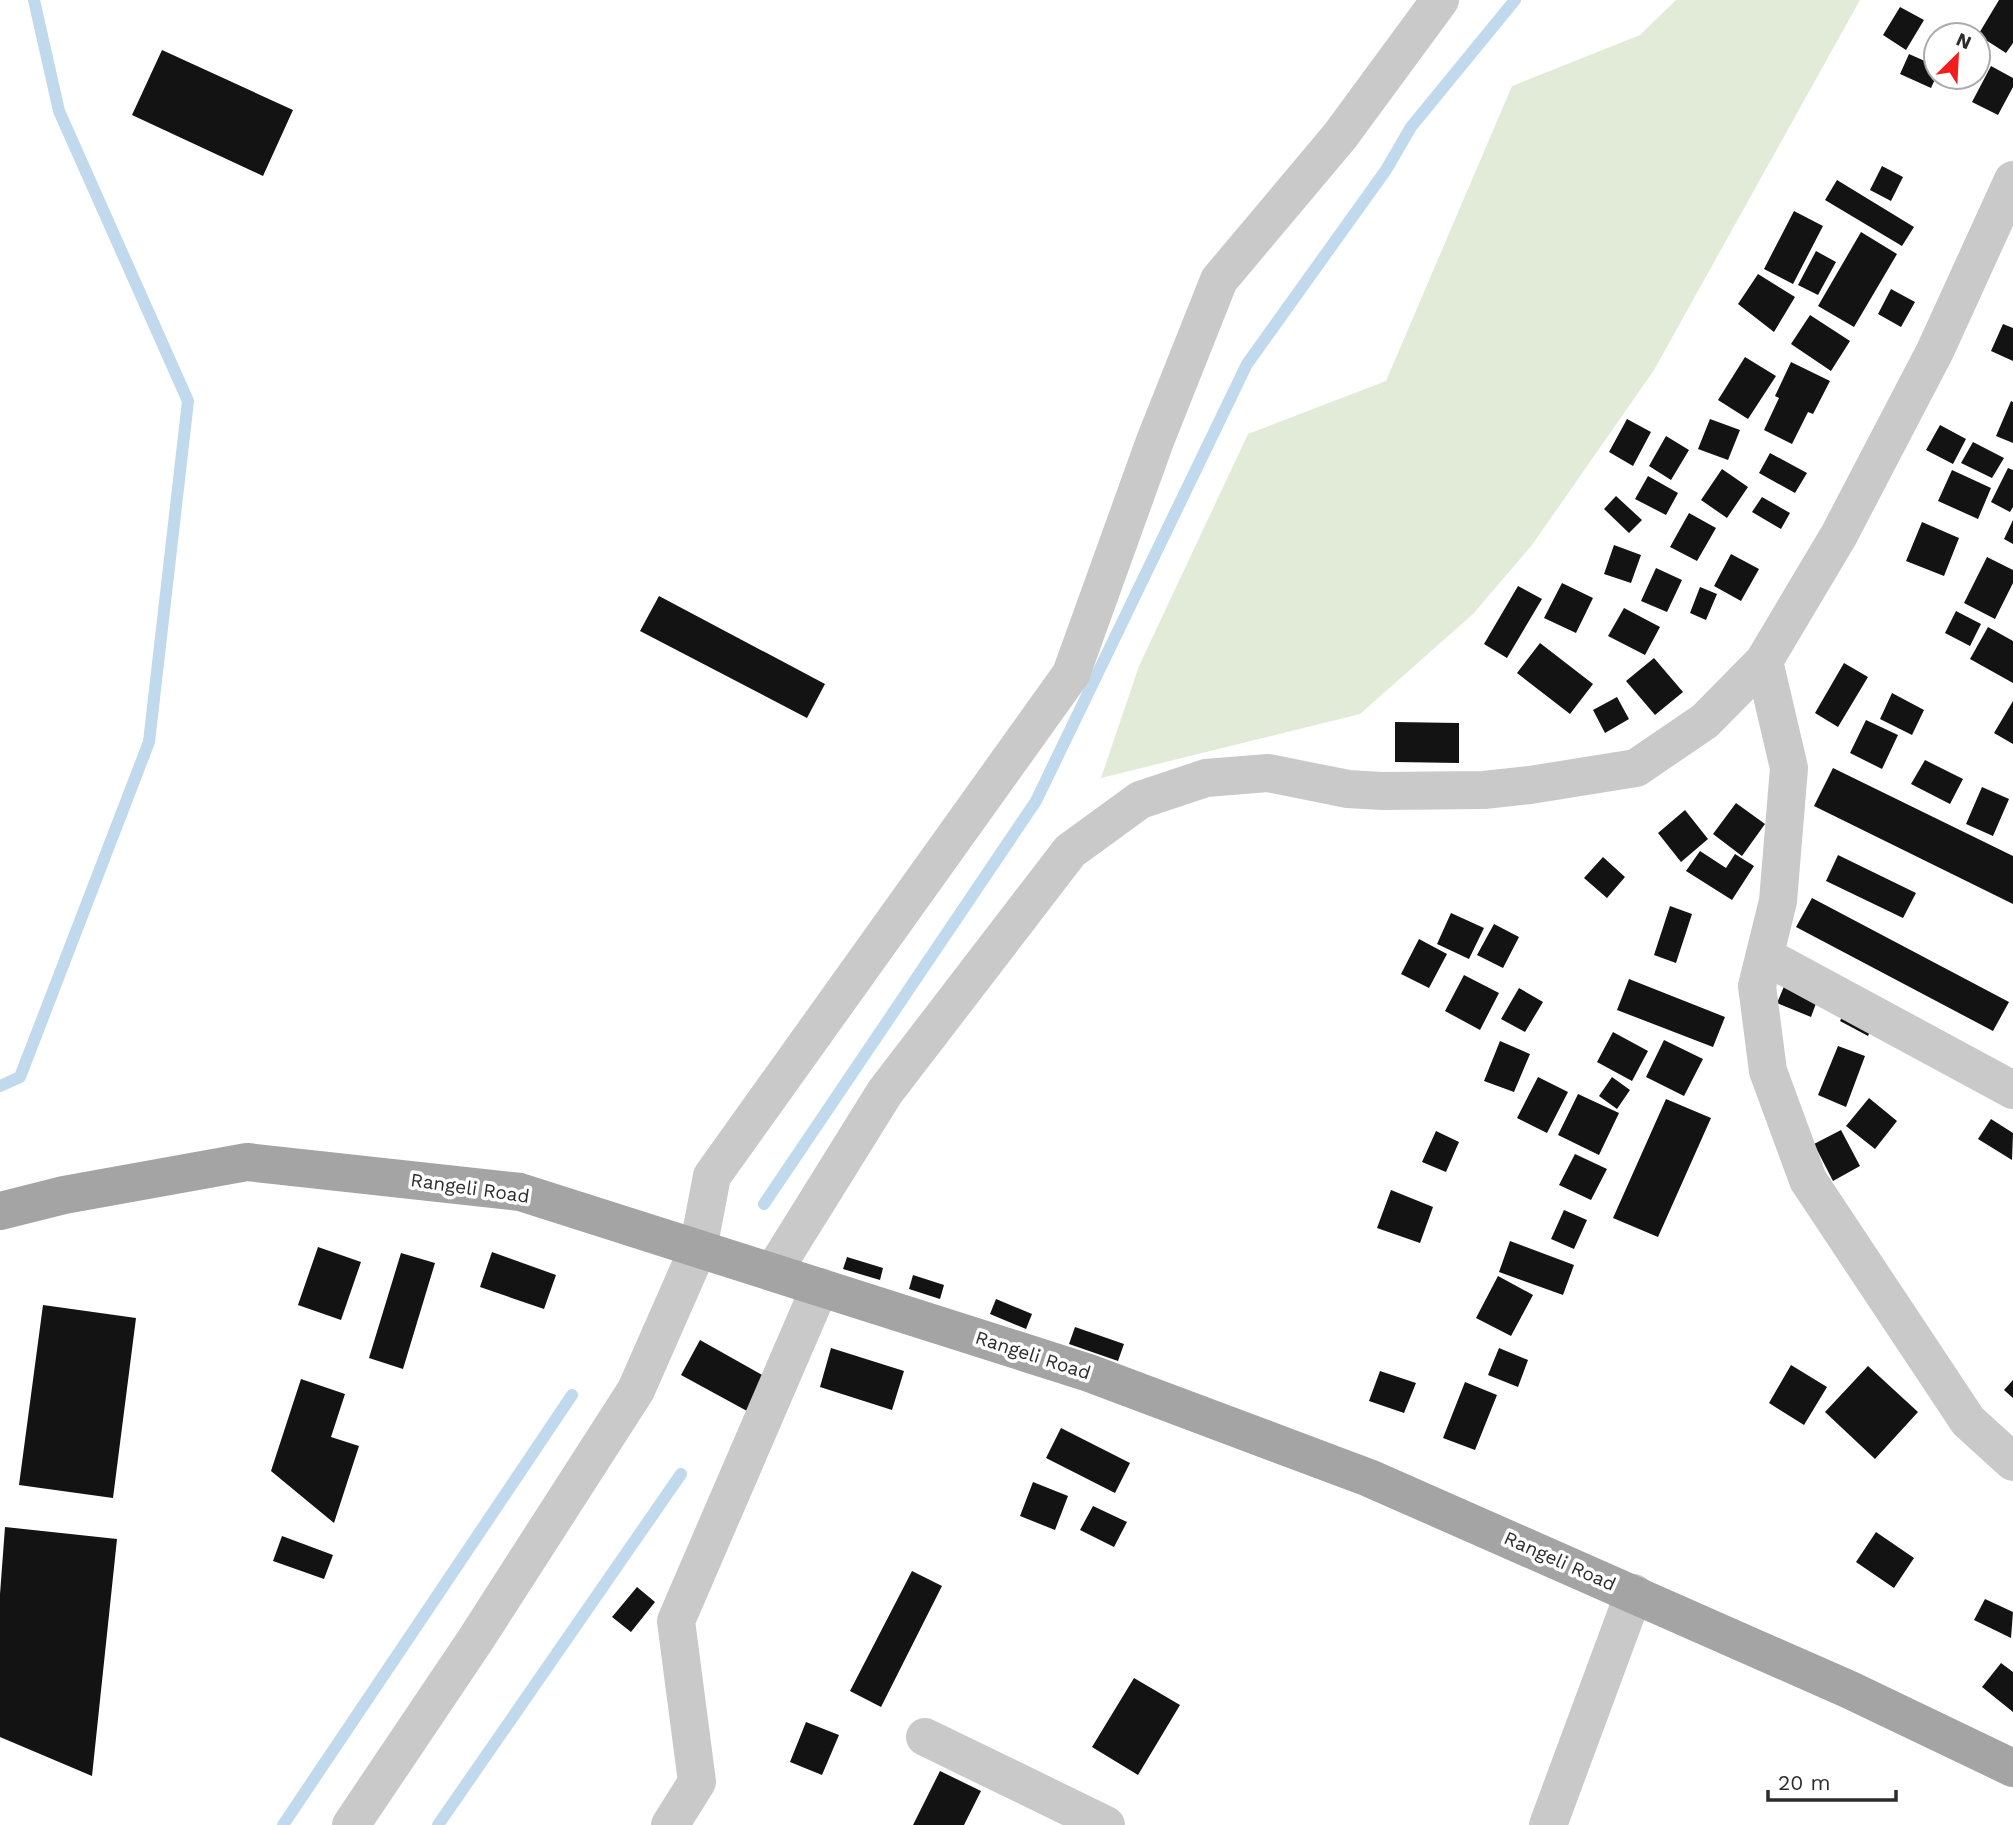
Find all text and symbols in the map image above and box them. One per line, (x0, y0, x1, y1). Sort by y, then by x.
north arrow (1922, 21, 1992, 91)
text: N (1953, 28, 1975, 54)
street label: Rangeli Road (409, 1168, 531, 1208)
street label: Rangeli Road (972, 1326, 1094, 1384)
street label: Rangeli Road (1501, 1526, 1619, 1596)
scale bar (1768, 1758, 1896, 1802)
text: 20 m (1778, 1770, 1830, 1795)

